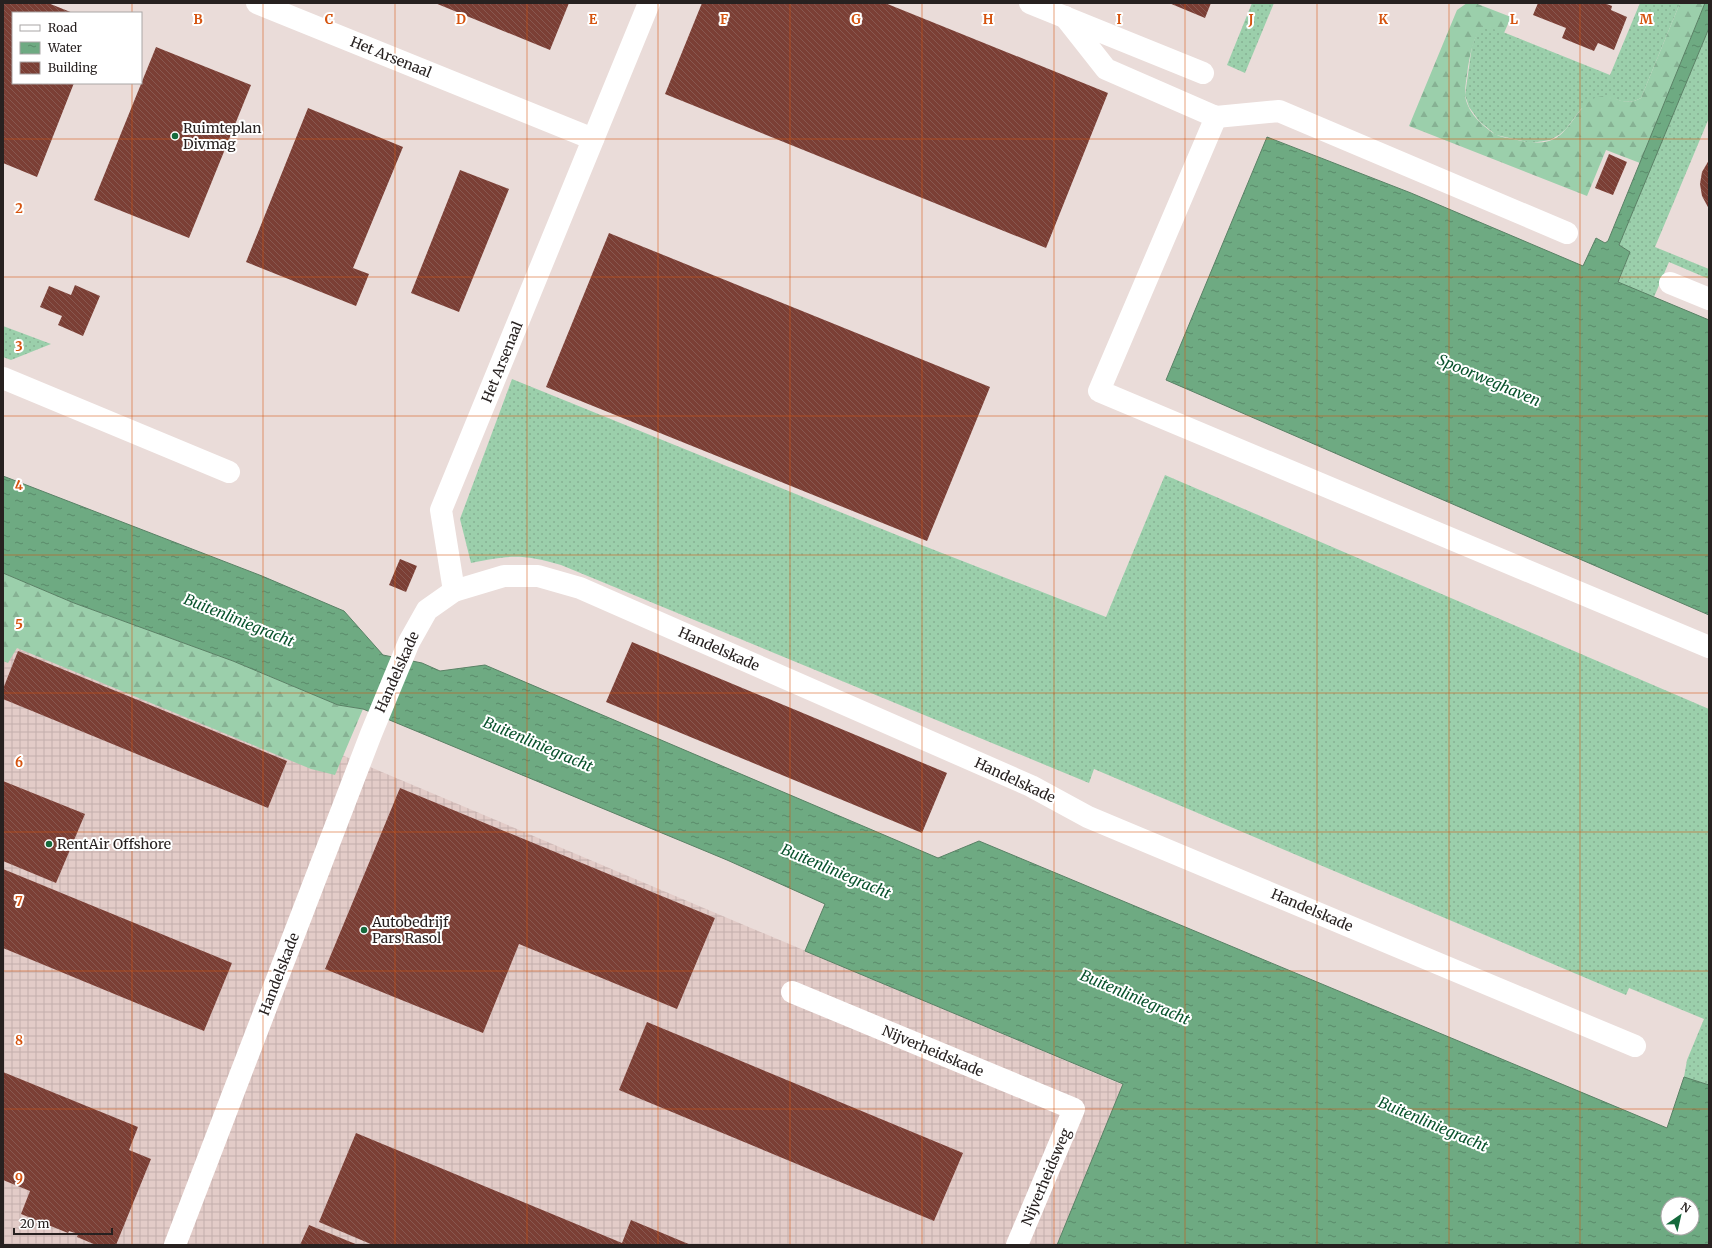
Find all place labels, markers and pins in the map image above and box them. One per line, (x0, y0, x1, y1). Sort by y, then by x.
place label: Ruimteplan Divmag (183, 119, 262, 153)
marker: Ruimteplan Divmag (170, 131, 180, 141)
place label: RentAir Offshore (57, 835, 171, 853)
marker: RentAir Offshore (44, 839, 54, 849)
place label: Autobedrijf Pars Rasol (371, 913, 449, 947)
marker: Autobedrijf Pars Rasol (359, 925, 369, 935)

